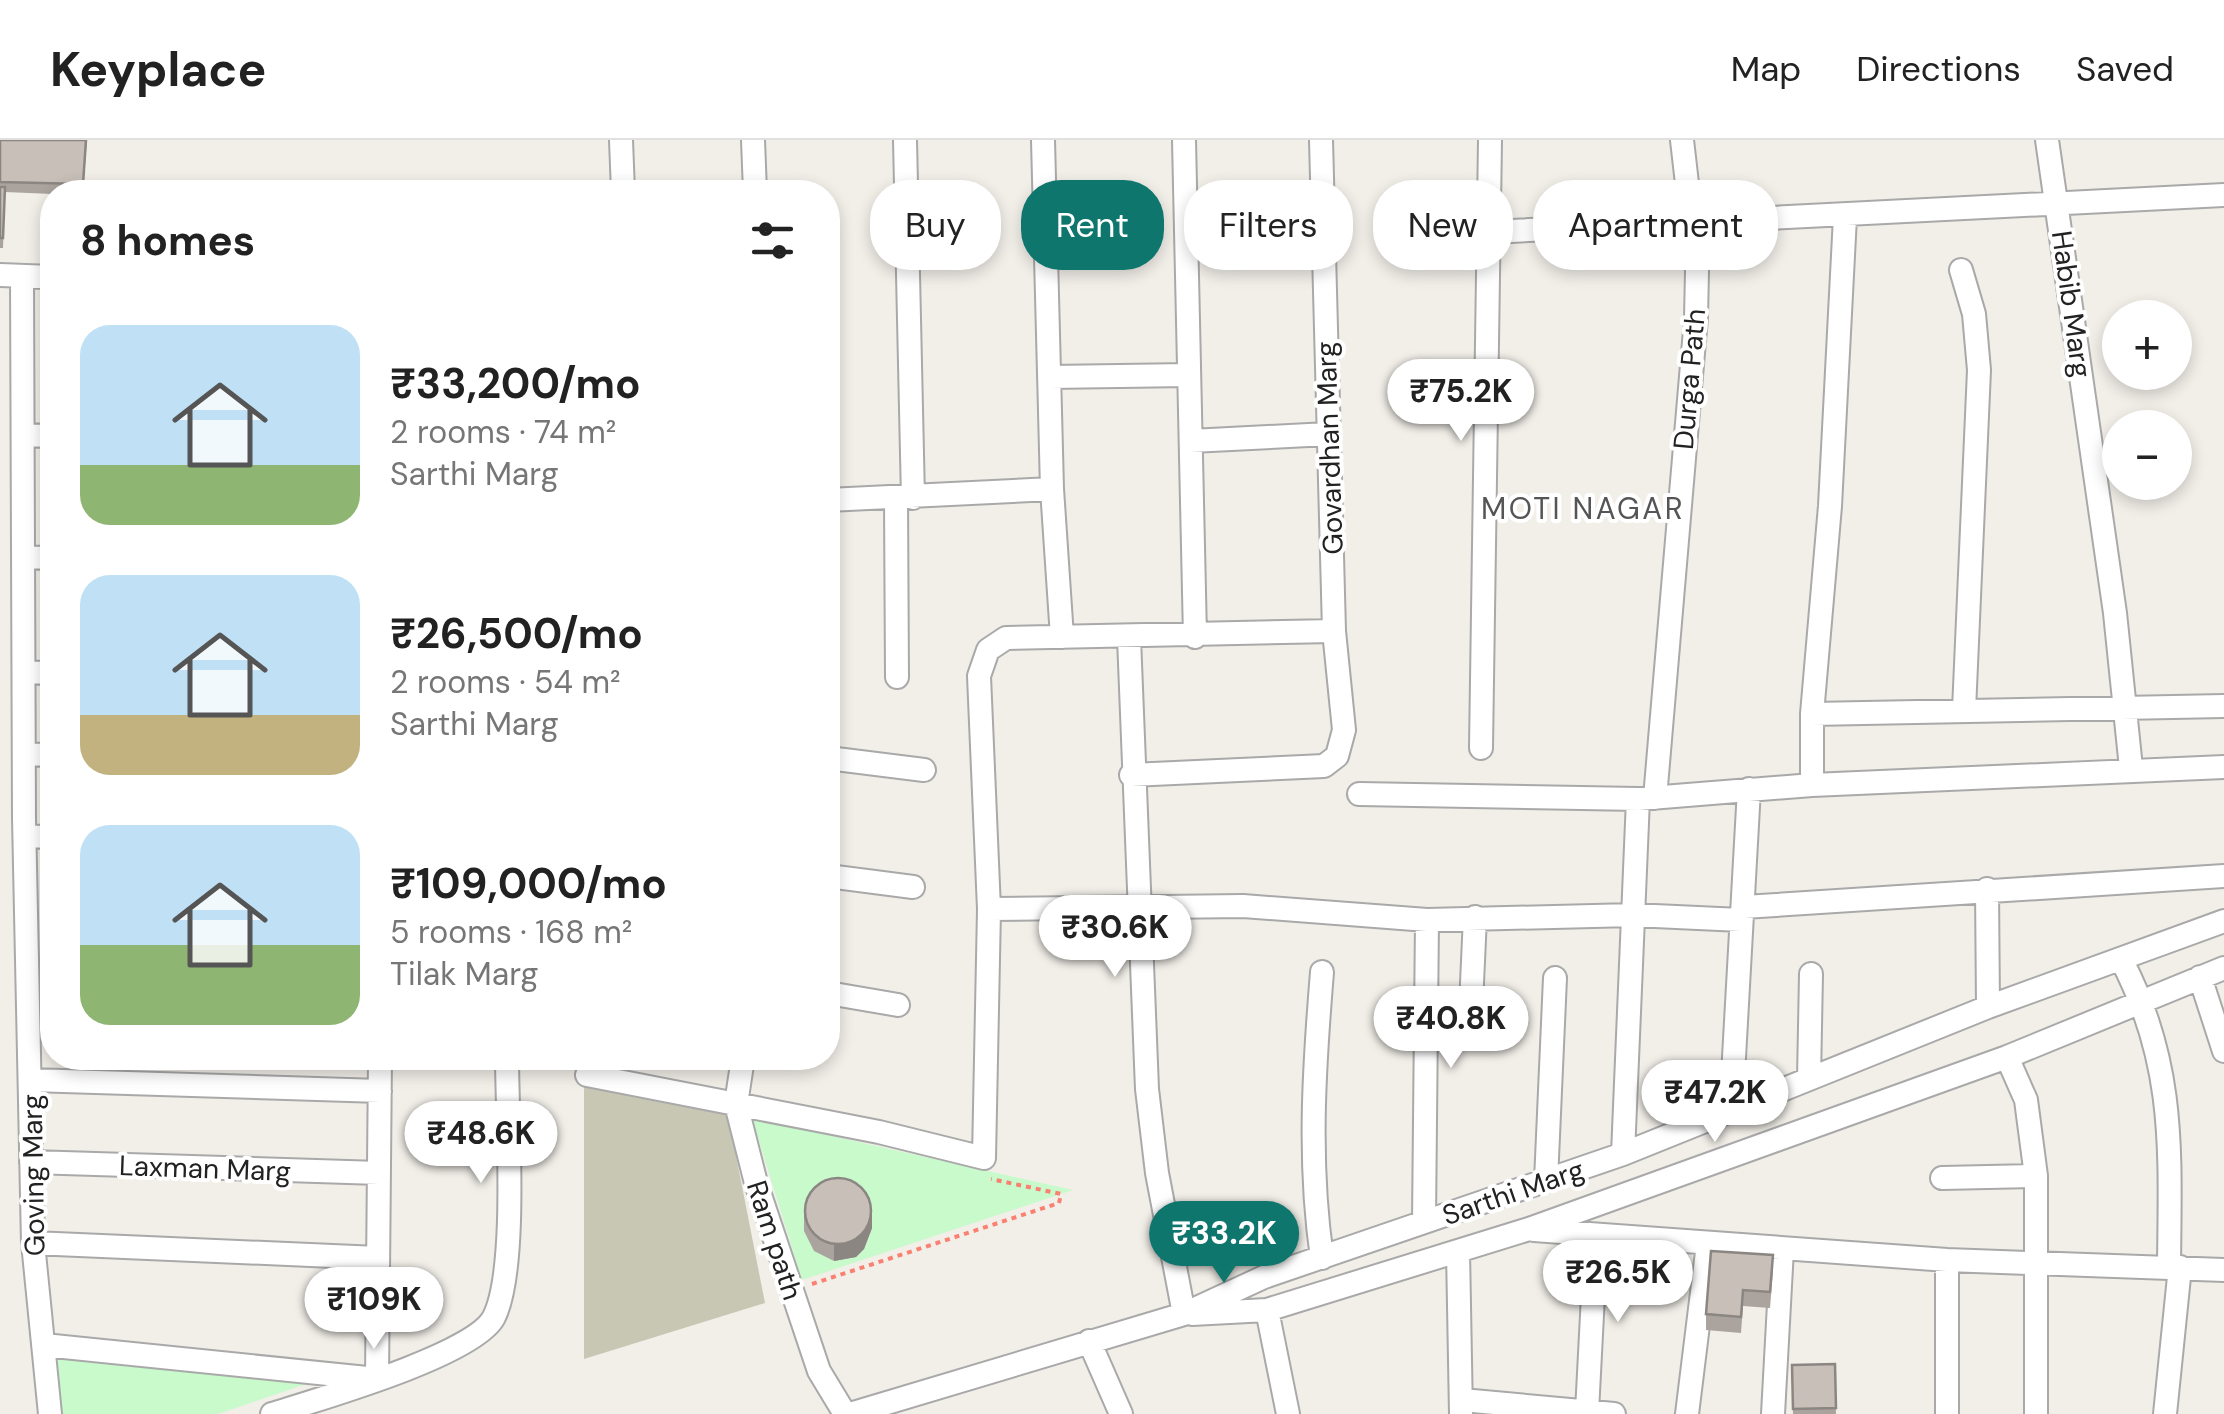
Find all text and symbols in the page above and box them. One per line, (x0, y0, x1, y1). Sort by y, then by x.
text: Keyplace (50, 38, 266, 101)
text: Map (1731, 46, 1801, 92)
text: Directions (1856, 46, 2021, 92)
text: Saved (2076, 46, 2174, 92)
chip: Buy (870, 180, 1001, 270)
chip: Rent (1021, 180, 1164, 270)
chip: Filters (1184, 180, 1353, 270)
chip: New (1373, 180, 1513, 270)
chip: Apartment (1533, 180, 1778, 270)
text: 8 homes (80, 213, 255, 268)
icon: filters (745, 213, 800, 268)
street label: Habib Marg (2043, 228, 2100, 380)
map controls (2102, 300, 2192, 500)
button: + (2102, 300, 2192, 390)
street label: Durga Path (1665, 307, 1714, 451)
street label: Govardhan Marg (1307, 341, 1352, 555)
text: ₹33,200/mo (390, 356, 641, 411)
pin: ₹75.2K (1380, 359, 1542, 444)
icon: home (160, 365, 280, 485)
text: ₹75.2K (1409, 370, 1513, 412)
button: − (2102, 410, 2192, 500)
text: 2 rooms · 74 m² (390, 411, 616, 453)
text: Sarthi Marg (390, 453, 559, 495)
district label: MOTI NAGAR (1481, 489, 1685, 528)
text: ₹26,500/mo (390, 606, 643, 661)
icon: home (160, 615, 280, 735)
text: 2 rooms · 54 m² (390, 661, 621, 703)
text: Sarthi Marg (390, 703, 559, 745)
text: ₹109,000/mo (390, 856, 667, 911)
icon: home (160, 865, 280, 985)
pin: ₹30.6K (1034, 895, 1196, 980)
text: ₹30.6K (1061, 906, 1169, 948)
text: 5 rooms · 168 m² (390, 911, 632, 953)
text: Tilak Marg (390, 953, 538, 995)
pin: ₹40.8K (1370, 986, 1532, 1071)
text: ₹40.8K (1396, 997, 1506, 1039)
pin: ₹47.2K (1634, 1060, 1796, 1145)
text: ₹47.2K (1663, 1071, 1767, 1113)
street label: Goving Marg (14, 1094, 53, 1256)
pin: ₹48.6K (400, 1101, 562, 1186)
text: ₹48.6K (426, 1112, 536, 1154)
street label: Laxman Marg (118, 1147, 292, 1190)
street label: Sarthi Marg (1437, 1151, 1589, 1234)
street label: Ram path (738, 1176, 811, 1305)
pin: ₹33.2K (1143, 1201, 1305, 1286)
text: ₹33.2K (1171, 1212, 1277, 1254)
pin: ₹26.5K (1537, 1240, 1699, 1325)
text: ₹26.5K (1565, 1251, 1671, 1293)
pin: ₹109K (304, 1267, 444, 1352)
text: ₹109K (326, 1278, 422, 1320)

